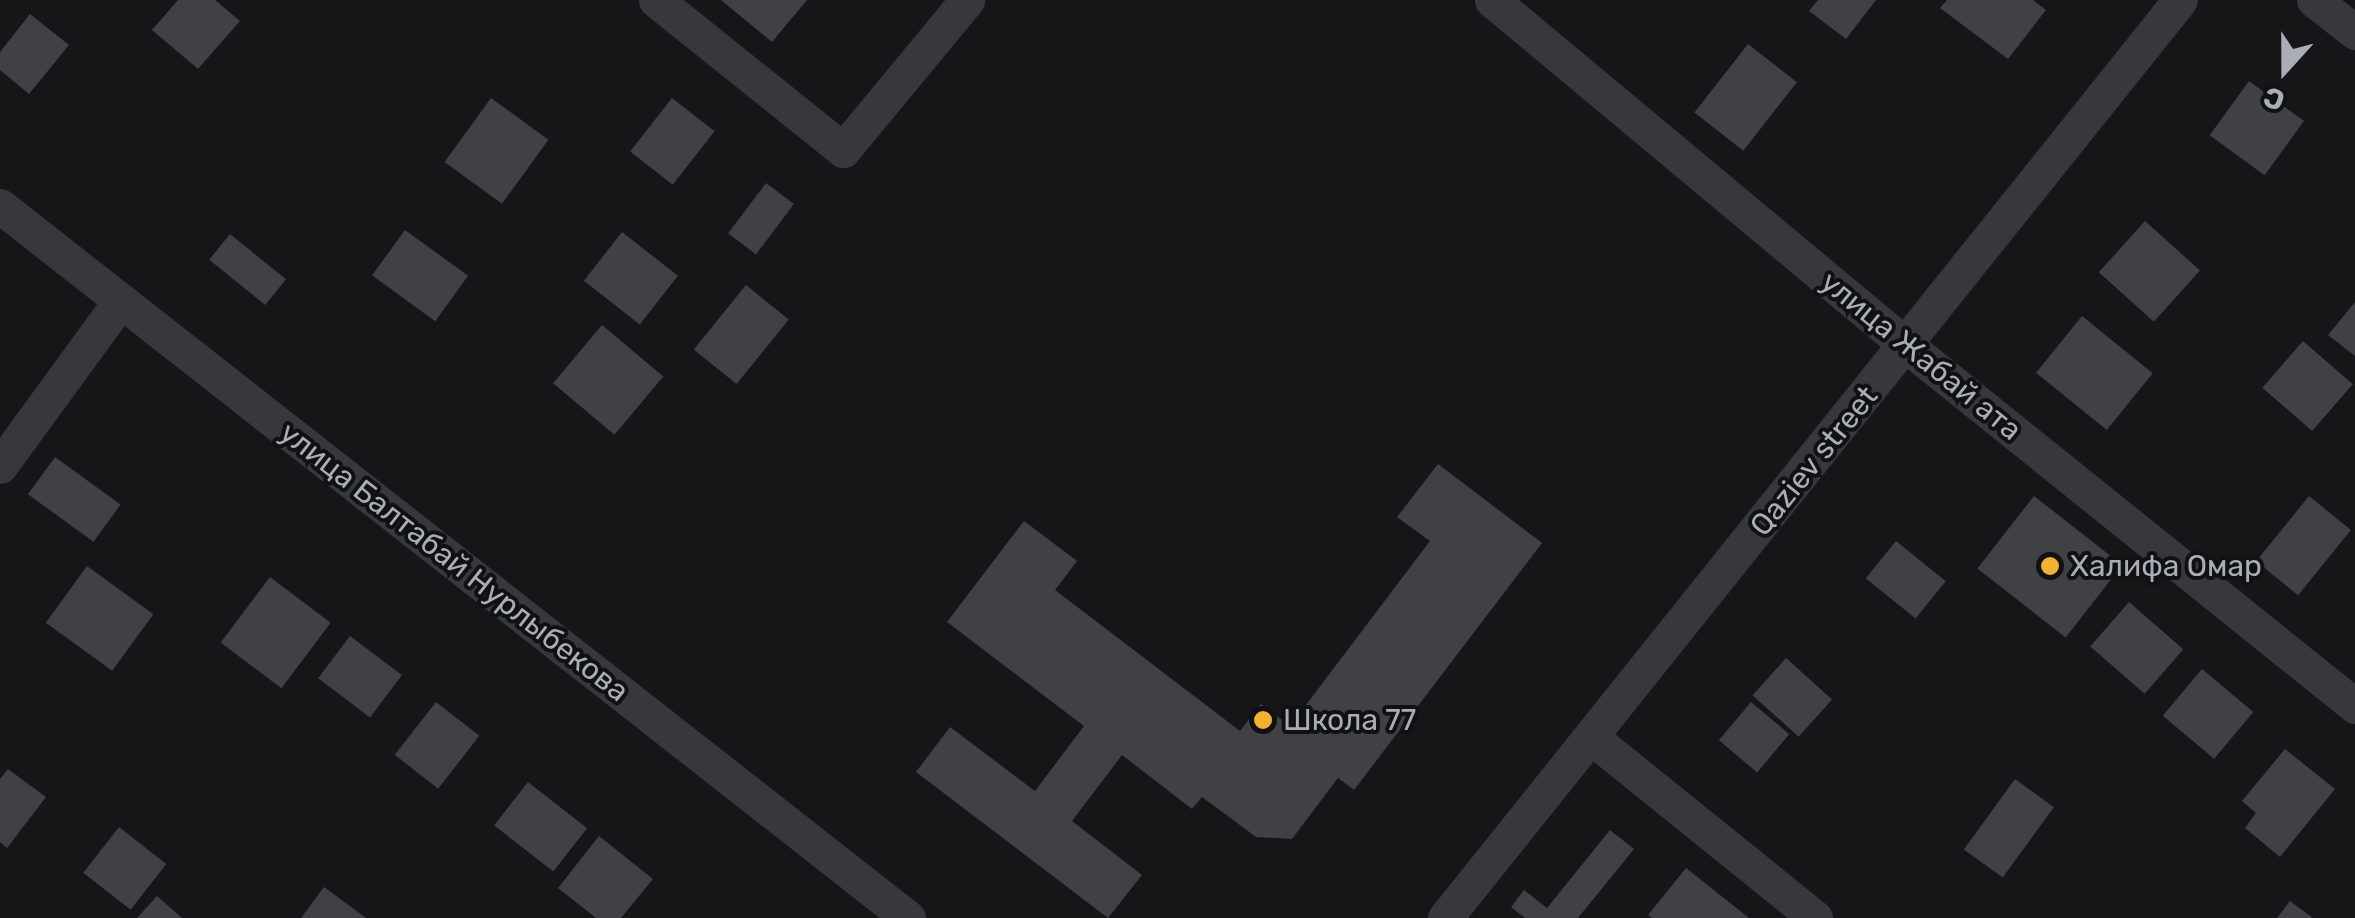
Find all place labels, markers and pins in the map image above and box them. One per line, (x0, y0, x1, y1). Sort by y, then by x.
place label: Халифа Омар (2070, 548, 2262, 584)
marker: Халифа Омар (2039, 555, 2061, 577)
place label: Школа 77 (1283, 702, 1416, 738)
marker: Школа 77 (1252, 709, 1274, 731)

